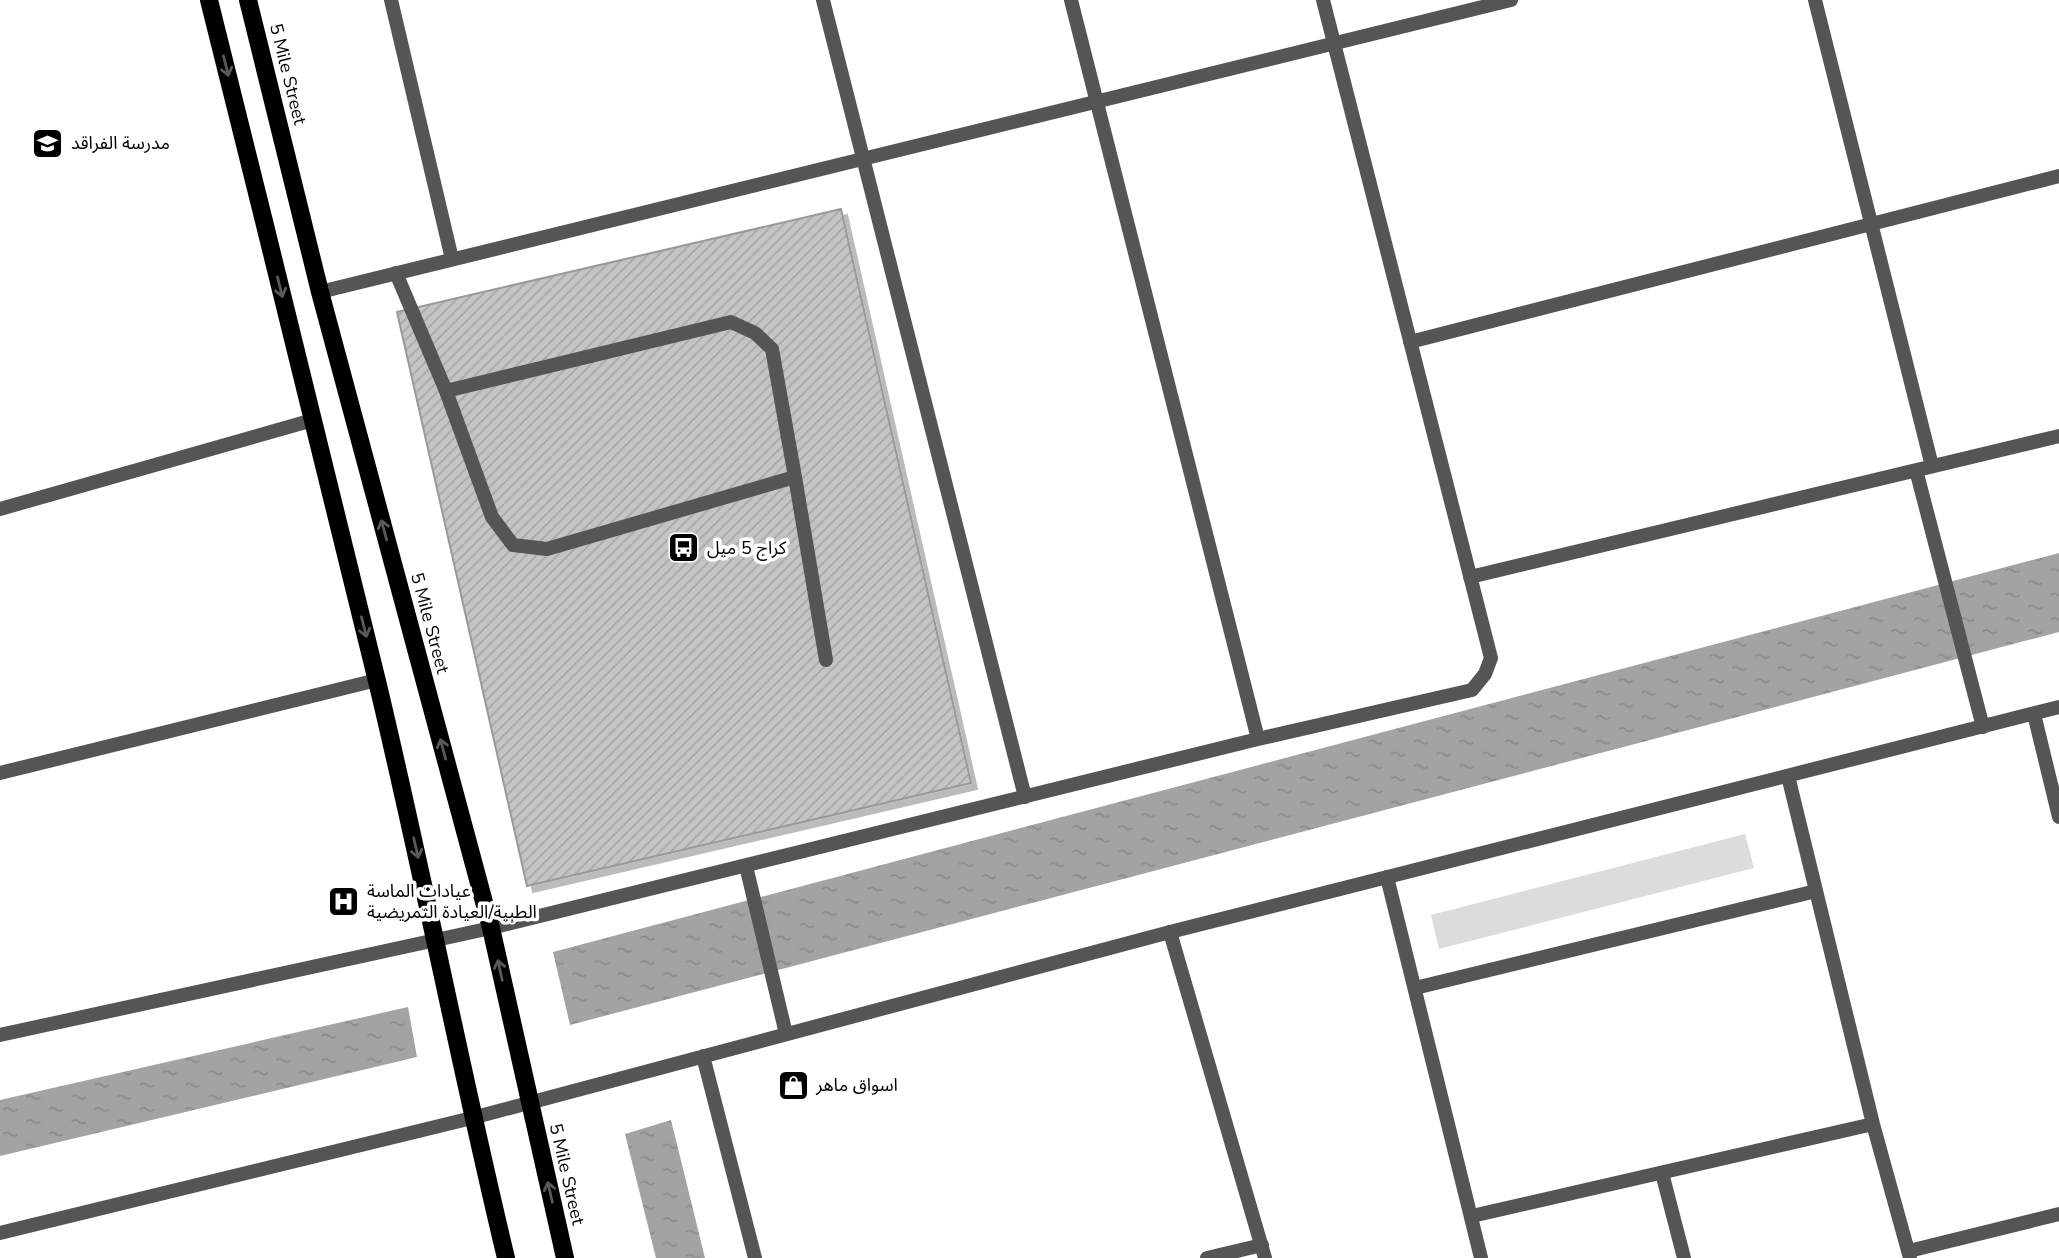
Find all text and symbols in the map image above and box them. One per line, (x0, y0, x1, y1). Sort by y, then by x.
street label: 5 Mile Street (264, 21, 312, 128)
one-way arrow (219, 54, 233, 77)
school or university icon: مدرسة الفراقد (31, 126, 65, 160)
place label: مدرسة الفراقد (71, 131, 170, 155)
one-way arrow (274, 275, 287, 298)
one-way arrow (376, 519, 389, 541)
bus stop icon: كراج 5 ميل (667, 531, 701, 565)
place label: كراج 5 ميل (707, 536, 787, 561)
street label: 5 Mile Street (405, 570, 455, 677)
one-way arrow (358, 615, 371, 638)
one-way arrow (435, 739, 448, 761)
one-way arrow (410, 836, 423, 859)
place label: عيادات الماسة الطبية/العيادة التمريضية (367, 879, 537, 924)
hospital icon: عيادات الماسة الطبية/العيادة التمريضية (327, 884, 361, 918)
one-way arrow (492, 959, 506, 982)
shop icon: اسواق ماهر (776, 1068, 810, 1102)
place label: اسواق ماهر (815, 1073, 898, 1097)
street label: 5 Mile Street (544, 1121, 590, 1228)
one-way arrow (542, 1181, 555, 1203)

